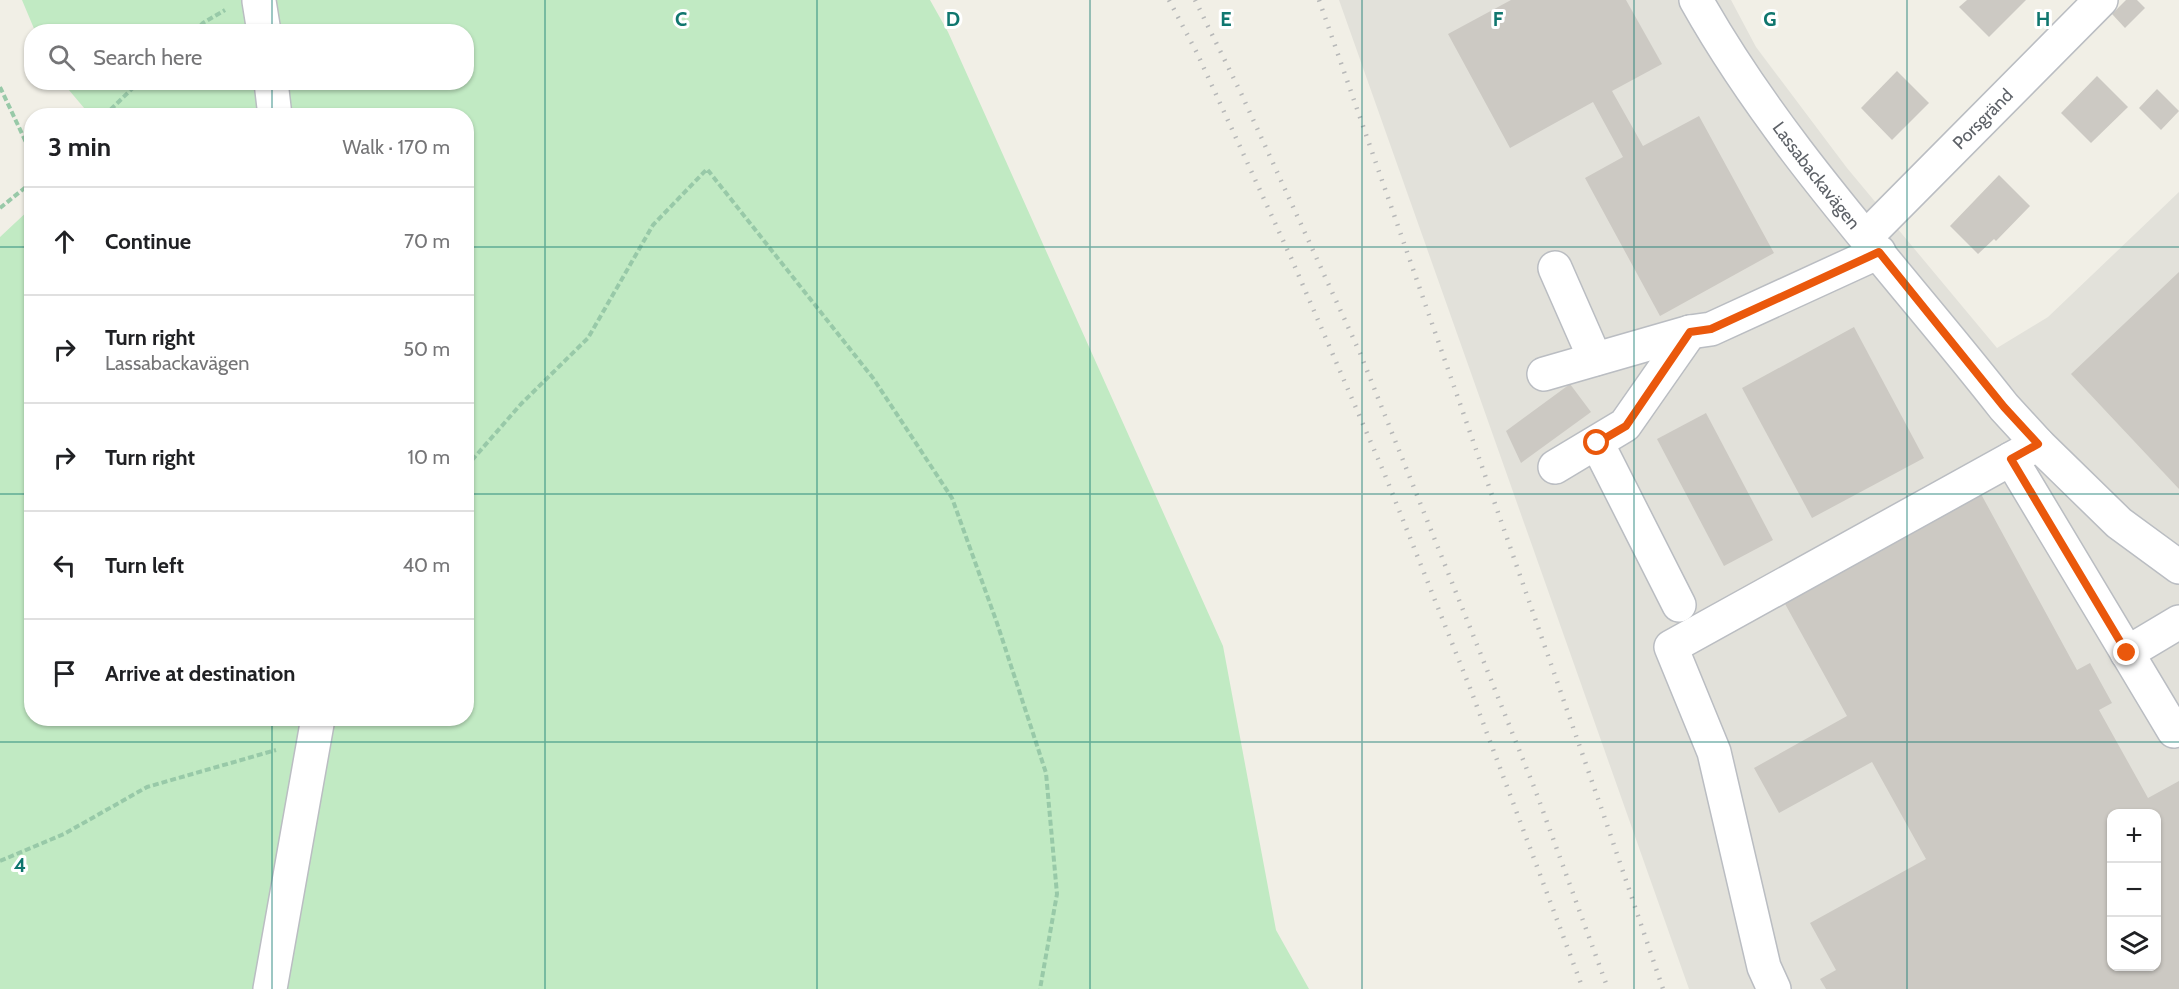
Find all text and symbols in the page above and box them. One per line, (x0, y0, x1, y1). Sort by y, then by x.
text: C (675, 7, 687, 31)
text: D (946, 7, 960, 31)
text: E (1220, 7, 1232, 31)
text: F (1493, 7, 1504, 31)
text: G (1763, 7, 1777, 31)
text: H (2036, 7, 2050, 31)
search box (24, 24, 474, 90)
icon: search (45, 41, 78, 74)
text: Search here (93, 44, 202, 71)
street label: Porsgränd (1948, 84, 2018, 154)
street label: Lassabackavägen (1768, 118, 1865, 234)
text: 3 min (48, 131, 111, 163)
text: Walk · 170 m (342, 135, 450, 159)
icon: ahead (48, 225, 81, 258)
text: Continue (105, 228, 191, 255)
text: 70 m (404, 229, 450, 253)
text: Turn right (105, 324, 195, 351)
icon: right (48, 333, 81, 366)
text: 50 m (403, 337, 450, 361)
text: Lassabackavägen (105, 351, 249, 375)
route start (1583, 429, 1609, 455)
icon: right (48, 441, 81, 474)
text: Turn right (105, 444, 195, 471)
text: 10 m (407, 445, 450, 469)
icon: left (48, 549, 81, 582)
text: Turn left (105, 552, 184, 579)
text: 40 m (402, 553, 450, 577)
route end (2113, 639, 2139, 665)
icon: arrive (48, 657, 81, 690)
text: Arrive at destination (105, 660, 295, 687)
map controls (2107, 809, 2161, 971)
button: + (2107, 809, 2161, 863)
text: 4 (14, 853, 26, 877)
button: − (2107, 863, 2161, 917)
button: layers (2107, 917, 2161, 971)

